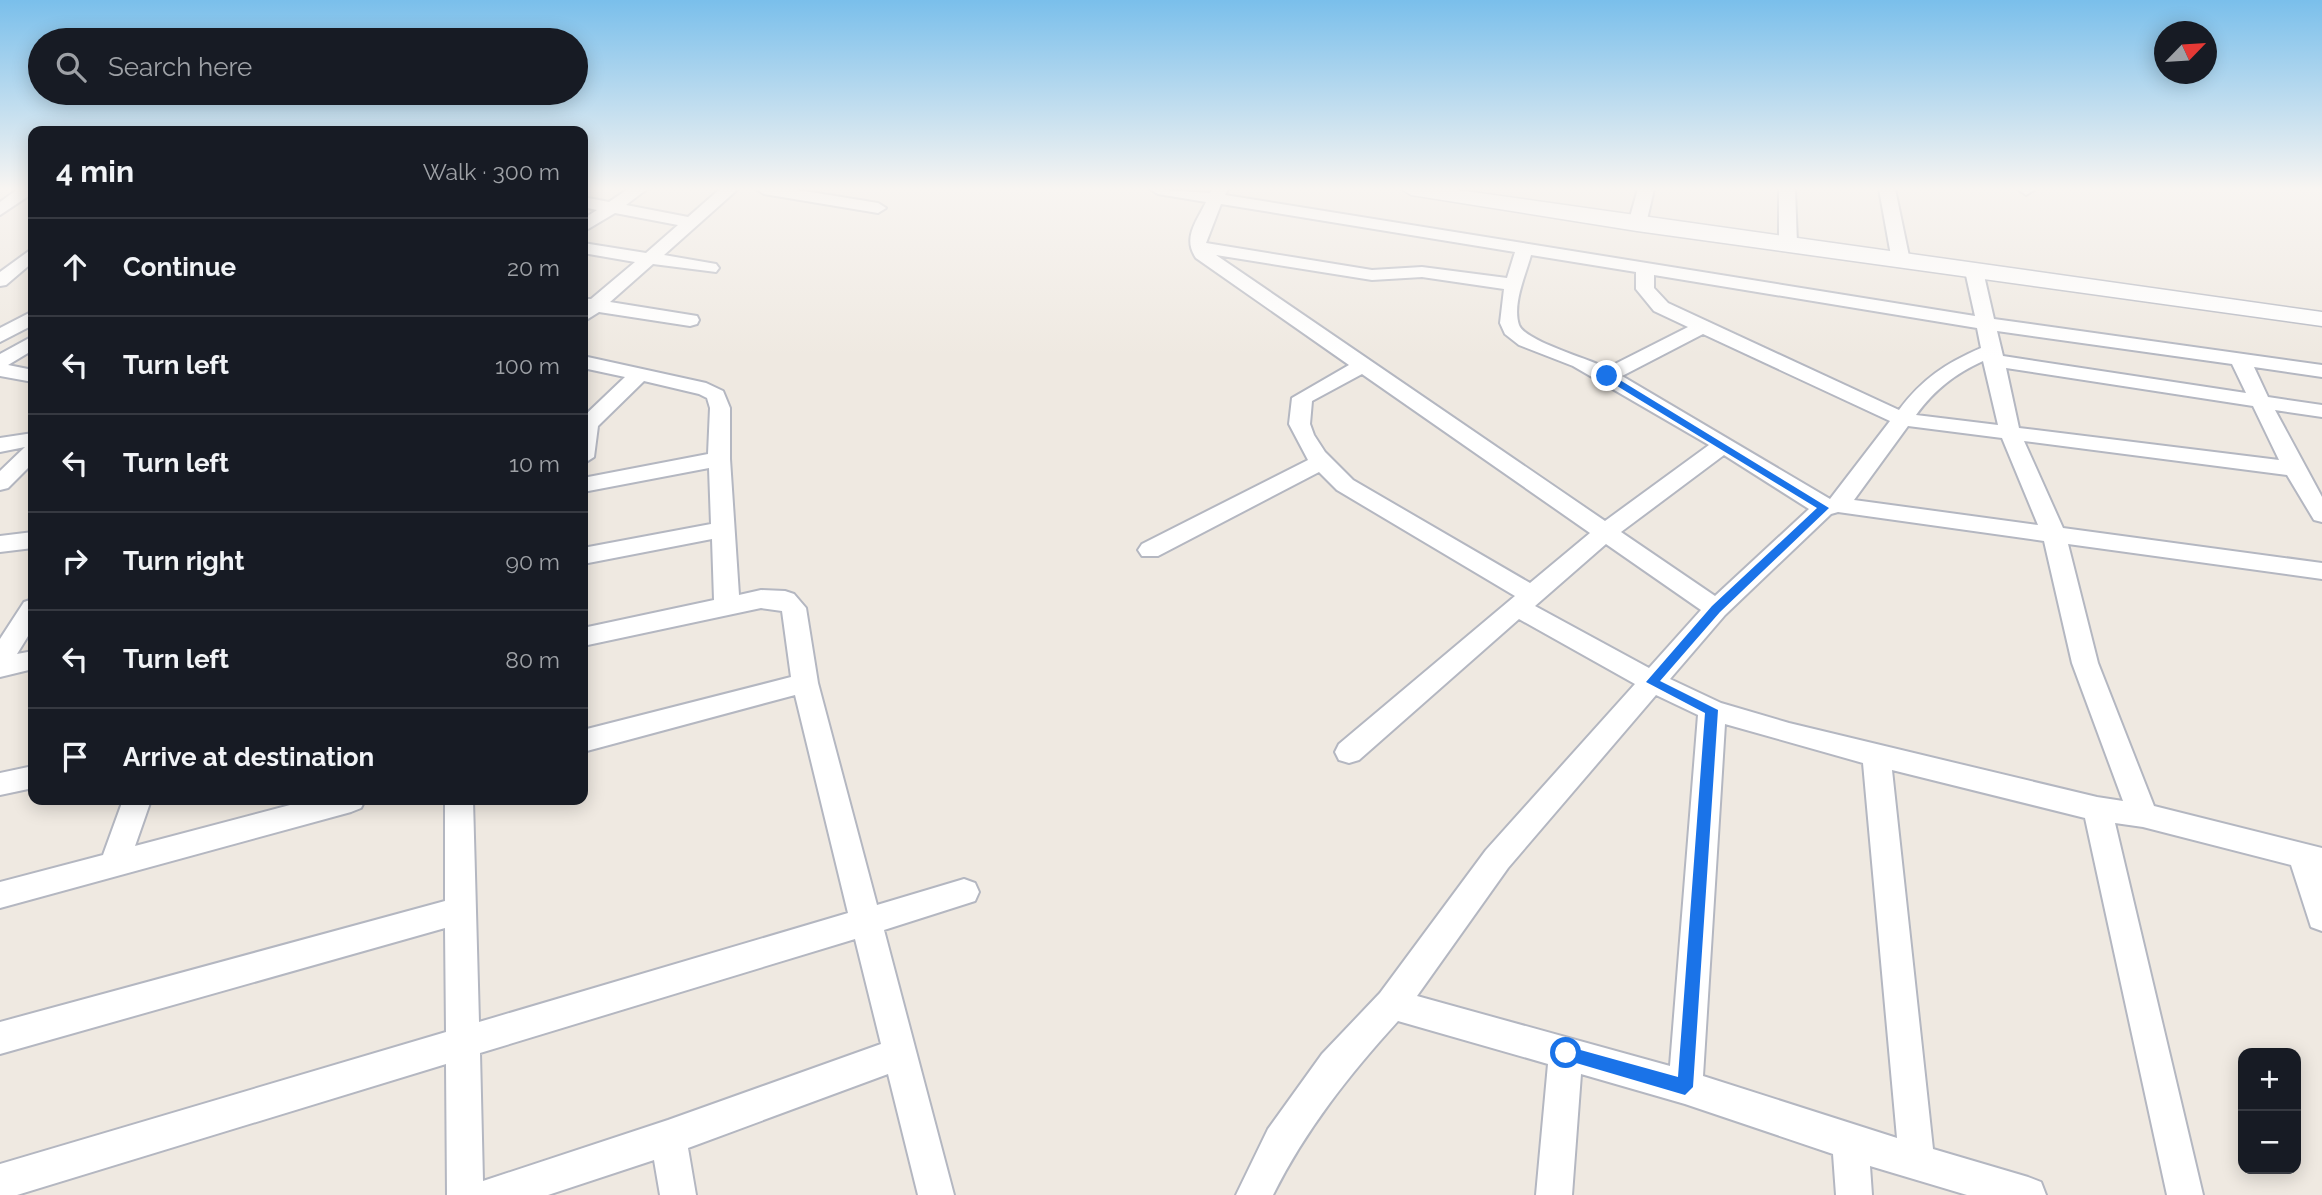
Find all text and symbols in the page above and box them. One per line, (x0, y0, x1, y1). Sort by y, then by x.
north arrow (2154, 21, 2217, 84)
search box (28, 28, 588, 105)
icon: search (52, 48, 90, 86)
text: Search here (108, 52, 252, 82)
text: 4 min (56, 154, 134, 189)
text: Walk · 300 m (423, 158, 560, 185)
icon: ahead (56, 248, 94, 286)
text: Continue (123, 252, 236, 282)
text: 20 m (507, 254, 560, 281)
icon: left (56, 346, 94, 384)
text: Turn left (123, 350, 229, 380)
text: 100 m (495, 352, 560, 379)
route end (1591, 360, 1622, 391)
icon: left (56, 444, 94, 482)
text: Turn left (123, 448, 229, 478)
text: 10 m (509, 450, 560, 477)
icon: right (56, 542, 94, 580)
text: Turn right (123, 546, 244, 576)
text: 90 m (505, 548, 560, 575)
icon: left (56, 640, 94, 678)
text: Turn left (123, 644, 229, 674)
text: 80 m (505, 646, 560, 673)
icon: arrive (56, 738, 94, 776)
text: Arrive at destination (123, 742, 374, 772)
route start (1550, 1037, 1581, 1068)
map controls (2238, 1048, 2301, 1174)
button: + (2238, 1048, 2301, 1111)
button: − (2238, 1111, 2301, 1174)

